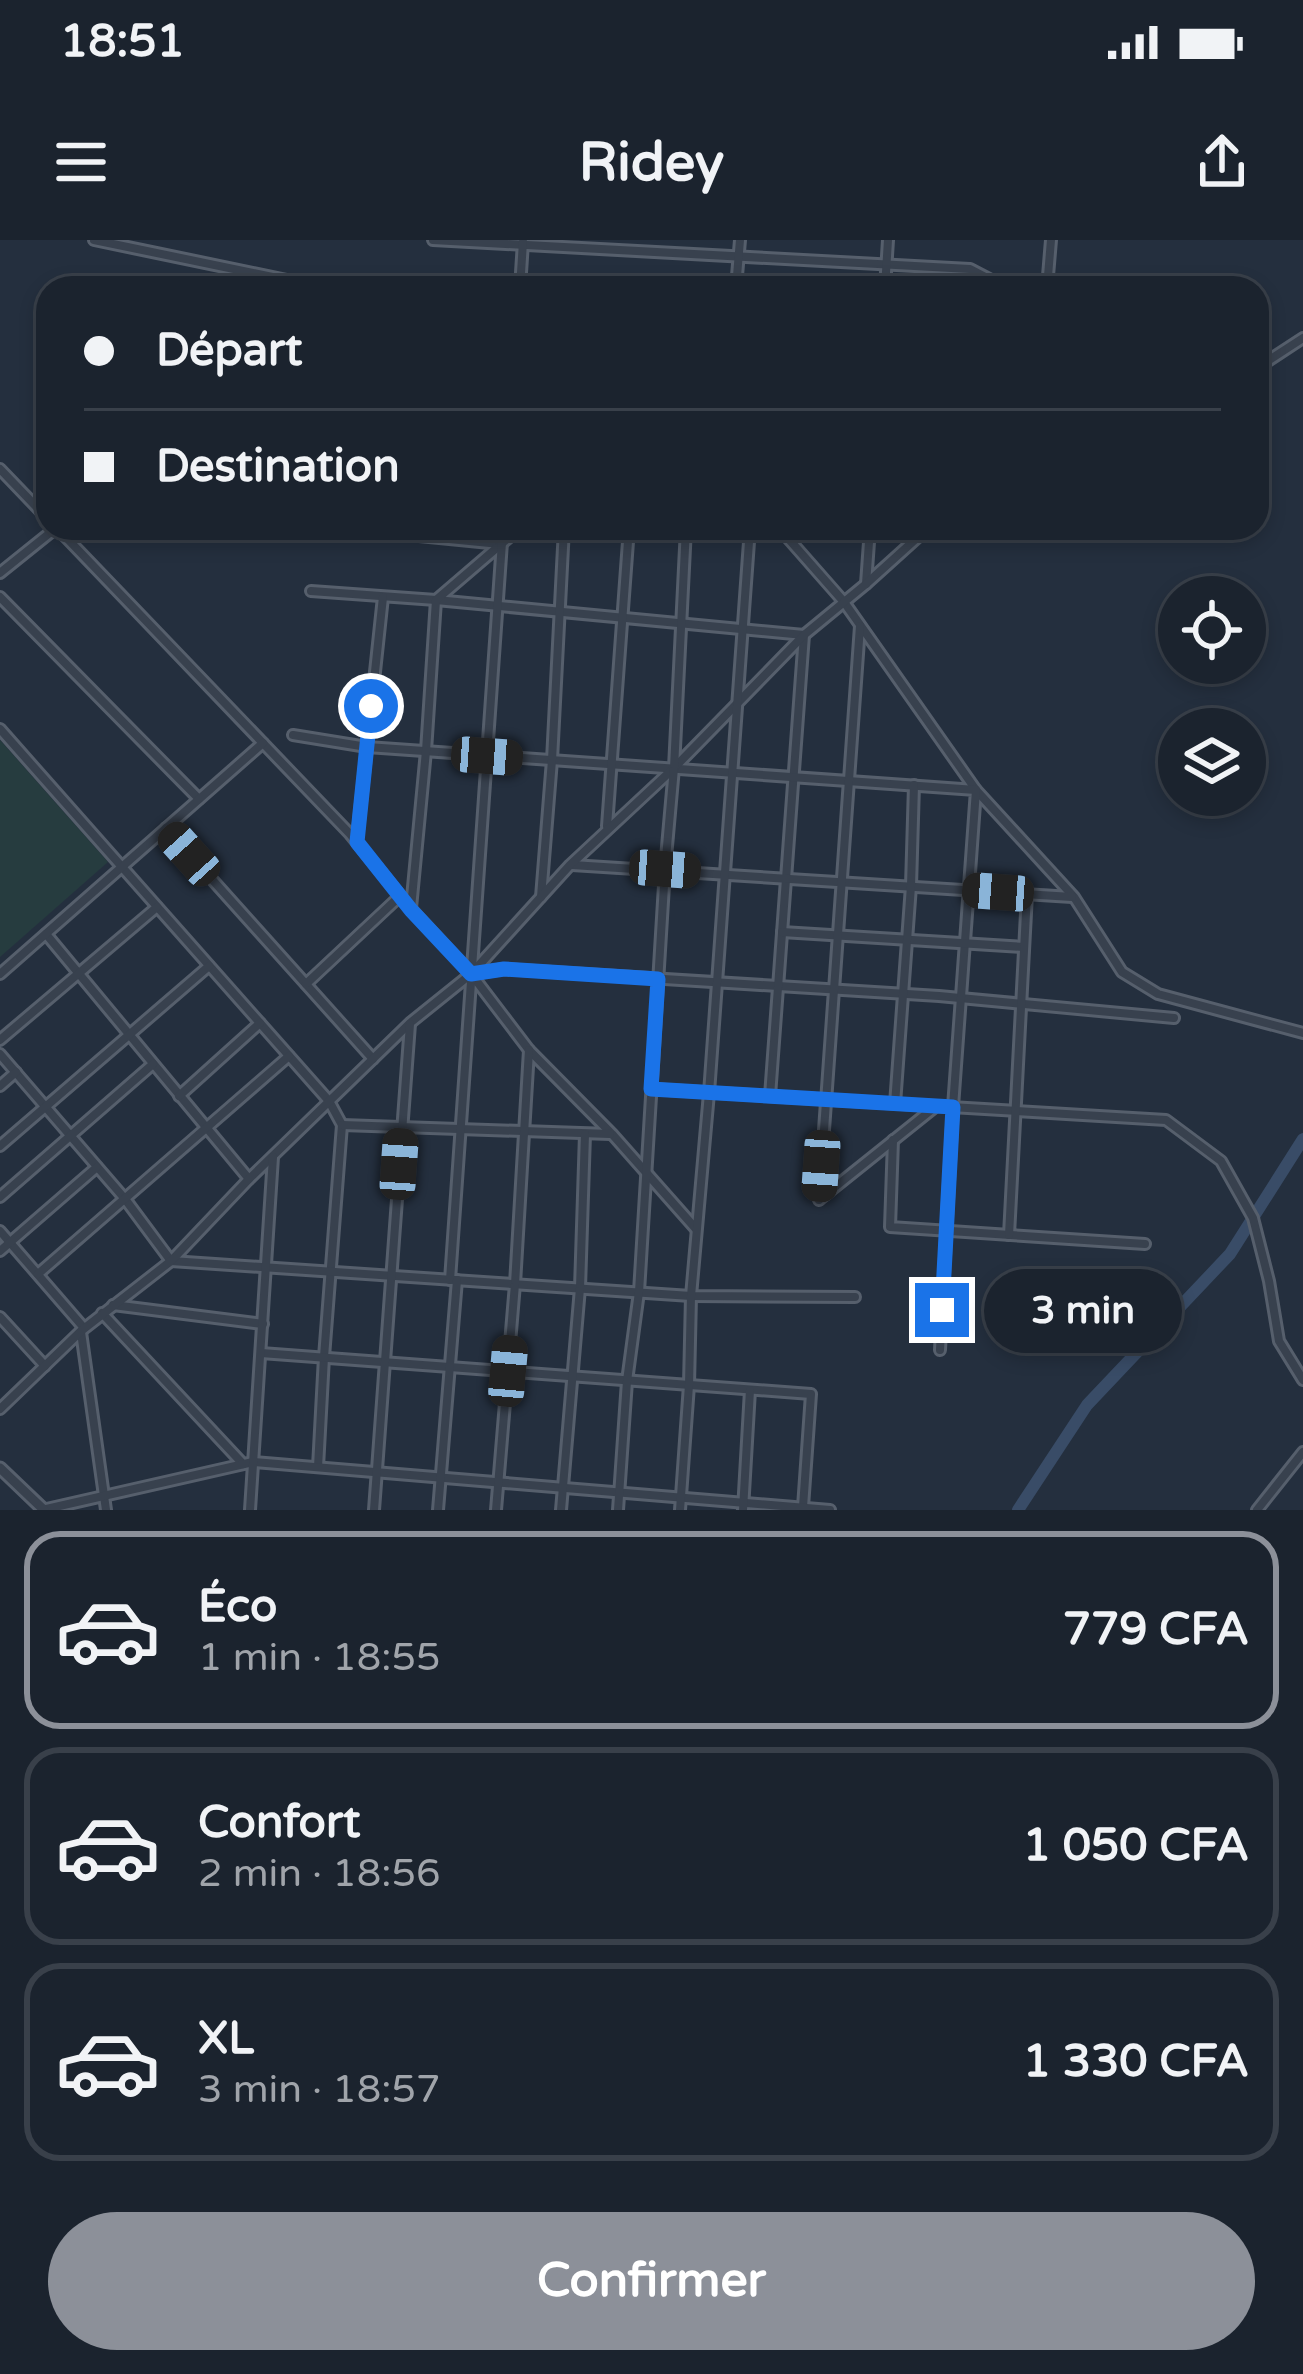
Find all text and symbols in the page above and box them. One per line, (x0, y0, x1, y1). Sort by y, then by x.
text: 18:51 (60, 15, 185, 69)
icon: menu (48, 129, 114, 195)
icon: share (1189, 129, 1255, 195)
text: Ridey (579, 130, 724, 195)
text: Départ (156, 324, 303, 378)
text: Destination (156, 440, 400, 494)
map controls (1158, 576, 1266, 816)
button: locate (1158, 576, 1266, 684)
route start (344, 679, 398, 733)
button: layers (1158, 708, 1266, 816)
car (450, 736, 524, 776)
car (152, 815, 226, 893)
car (628, 849, 702, 889)
car (961, 872, 1035, 912)
car (379, 1127, 419, 1201)
car (801, 1129, 841, 1203)
callout: 3 min (984, 1268, 1182, 1352)
route end (915, 1283, 969, 1337)
text: 3 min (1031, 1287, 1135, 1334)
car (487, 1334, 529, 1408)
icon: car (54, 1576, 162, 1684)
text: Éco (198, 1580, 277, 1634)
text: 779 CFA (1063, 1603, 1249, 1657)
text: 1 min · 18:55 (198, 1634, 440, 1681)
icon: car (54, 1792, 162, 1900)
text: Confort (198, 1796, 360, 1850)
text: 1 050 CFA (1023, 1819, 1249, 1873)
text: 2 min · 18:56 (198, 1850, 440, 1897)
icon: car (54, 2008, 162, 2116)
text: XL (198, 2012, 254, 2066)
text: 1 330 CFA (1023, 2035, 1249, 2089)
text: 3 min · 18:57 (198, 2066, 440, 2113)
button: Confirmer (48, 2212, 1255, 2350)

